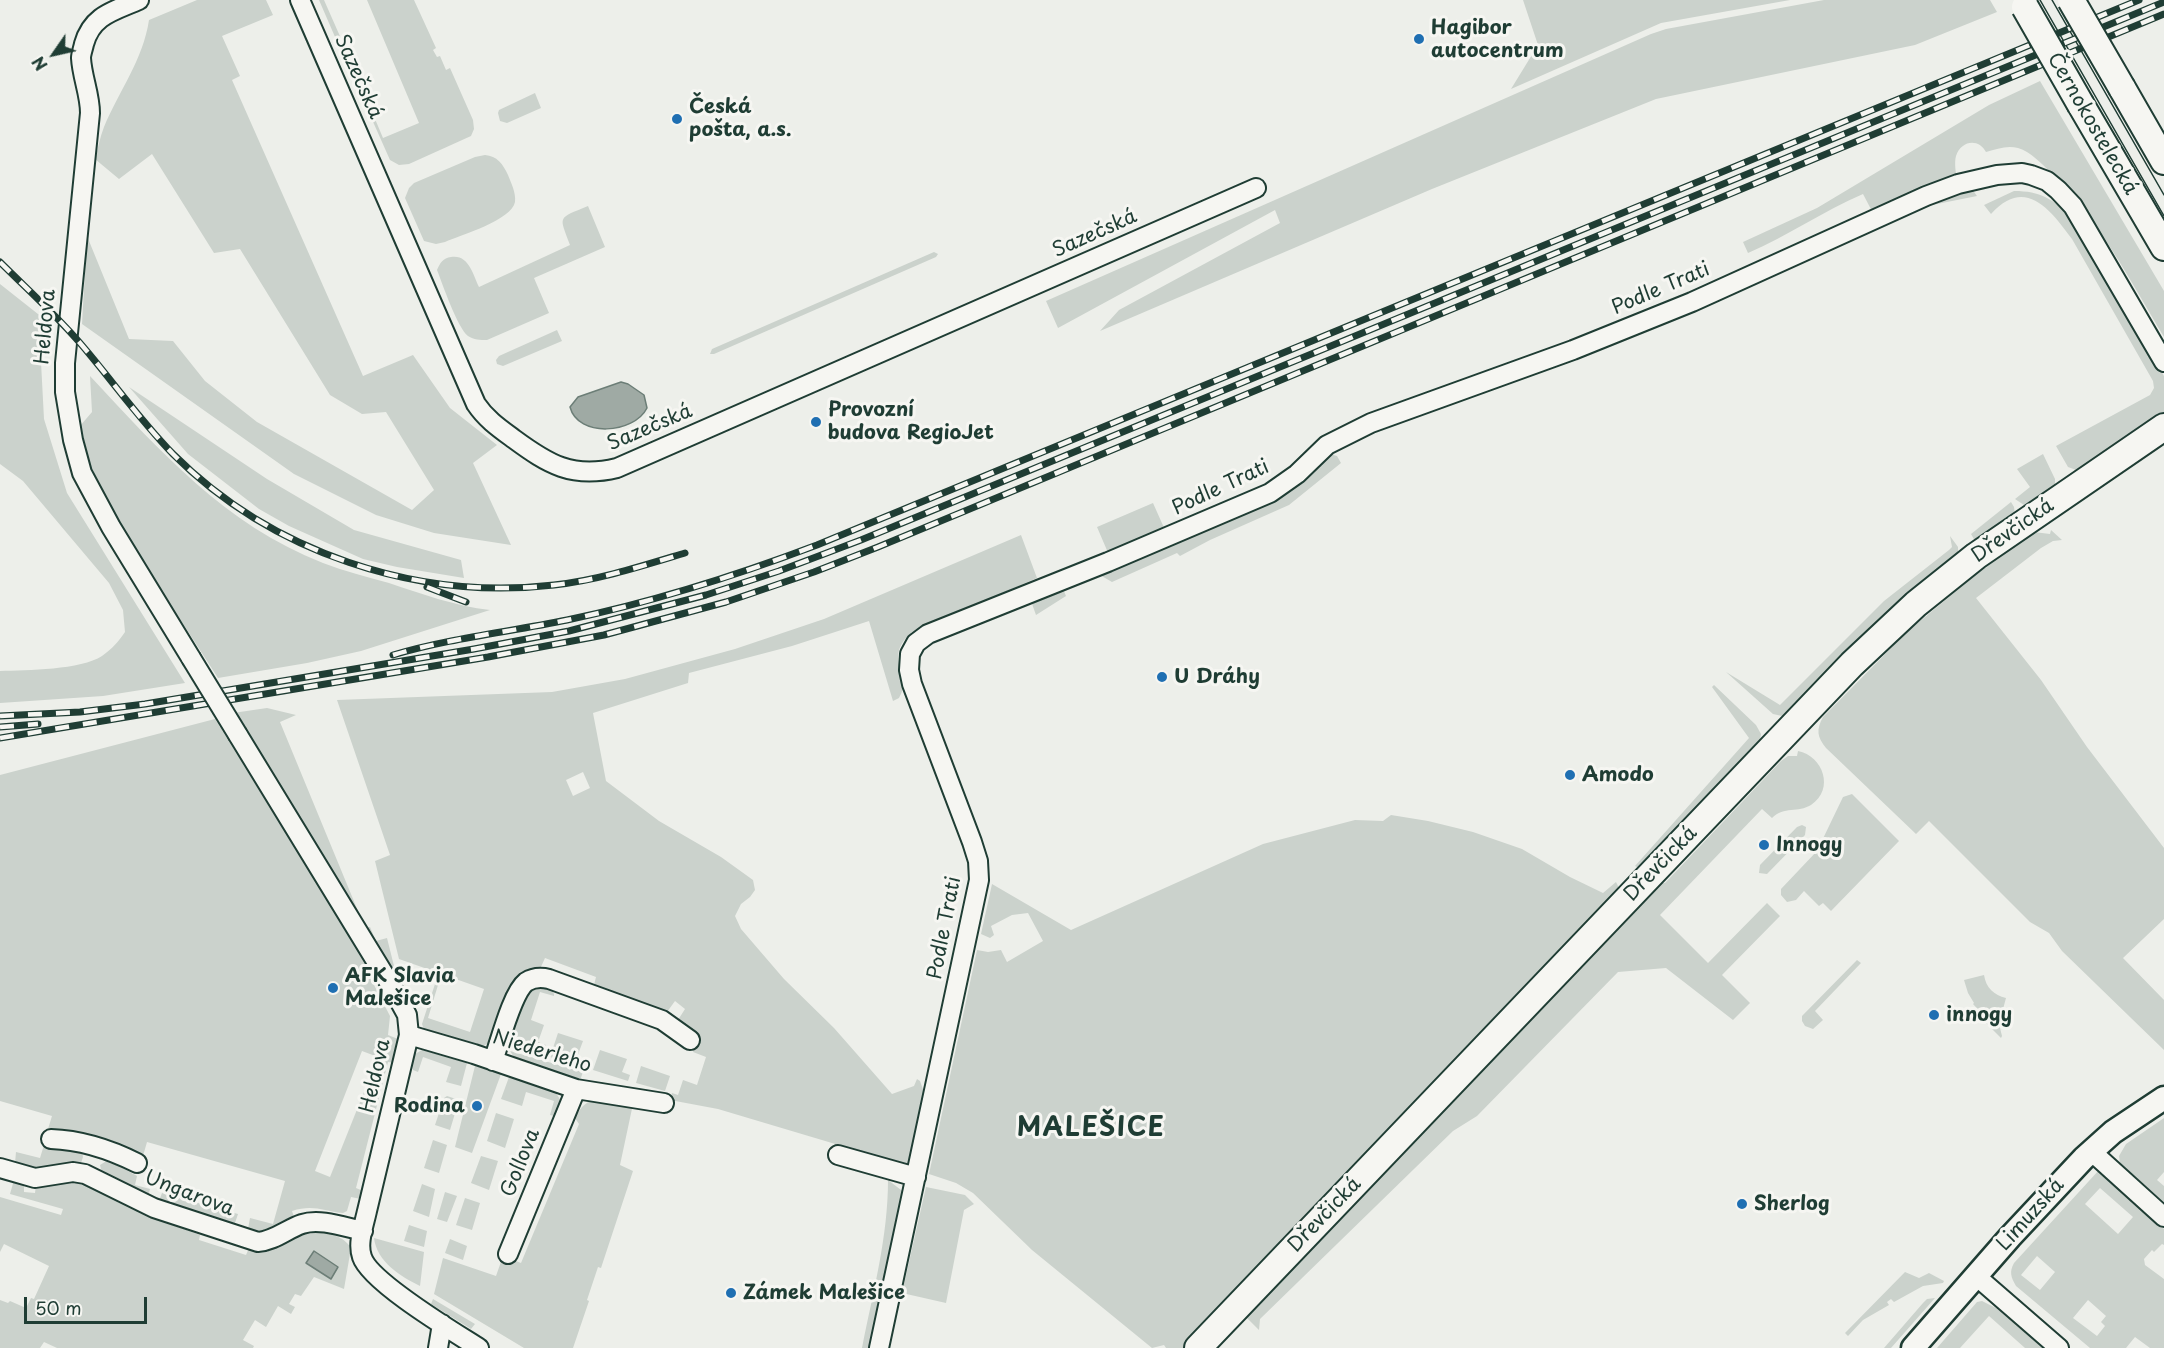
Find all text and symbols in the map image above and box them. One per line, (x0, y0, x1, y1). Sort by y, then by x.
place label: Hagibor autocentrum (1431, 16, 1564, 63)
north arrow (24, 24, 84, 84)
street label: Sazečská (329, 31, 387, 123)
marker: Hagibor autocentrum (1412, 32, 1426, 46)
street label: Černokostelecká (2042, 49, 2142, 199)
text: N (26, 52, 53, 76)
place label: Česká pošta, a.s. (689, 95, 791, 142)
marker: Česká pošta, a.s. (670, 112, 684, 126)
street label: Sazečská (1049, 205, 1141, 263)
street label: Podle Trati (1608, 258, 1714, 320)
street label: Heldova (31, 288, 61, 366)
place label: Provozní budova RegioJet (828, 398, 994, 445)
street label: Sazečská (604, 399, 696, 457)
marker: Provozní budova RegioJet (809, 415, 823, 429)
street label: Podle Trati (1169, 455, 1273, 521)
street label: Dřevčická (1967, 494, 2059, 568)
place label: U Dráhy (1174, 665, 1260, 689)
marker: U Dráhy (1155, 670, 1169, 684)
place label: Amodo (1582, 763, 1654, 787)
marker: Amodo (1563, 768, 1577, 782)
street label: Dřevčická (1619, 822, 1703, 906)
place label: Innogy (1776, 833, 1842, 857)
marker: Innogy (1757, 838, 1771, 852)
street label: Podle Trati (923, 875, 967, 981)
place label: AFK Slavia Malešice (345, 964, 455, 1011)
marker: AFK Slavia Malešice (326, 981, 340, 995)
place label: innogy (1946, 1003, 2012, 1027)
marker: innogy (1927, 1008, 1941, 1022)
street label: Niederleho (490, 1026, 594, 1078)
street label: Heldova (356, 1037, 396, 1115)
place label: Rodina (394, 1094, 465, 1118)
marker: Rodina (470, 1099, 484, 1113)
district label: MALEŠICE (1018, 1113, 1164, 1145)
street label: Gollova (496, 1125, 546, 1201)
street label: Ungarova (141, 1166, 237, 1222)
street label: Dřevčická (1283, 1173, 1367, 1257)
street label: Limuzská (1992, 1174, 2070, 1256)
place label: Sherlog (1754, 1192, 1830, 1216)
marker: Sherlog (1735, 1197, 1749, 1211)
place label: Zámek Malešice (743, 1281, 905, 1305)
scale bar (27, 1285, 150, 1323)
marker: Zámek Malešice (724, 1286, 738, 1300)
text: 50 m (35, 1294, 82, 1321)

